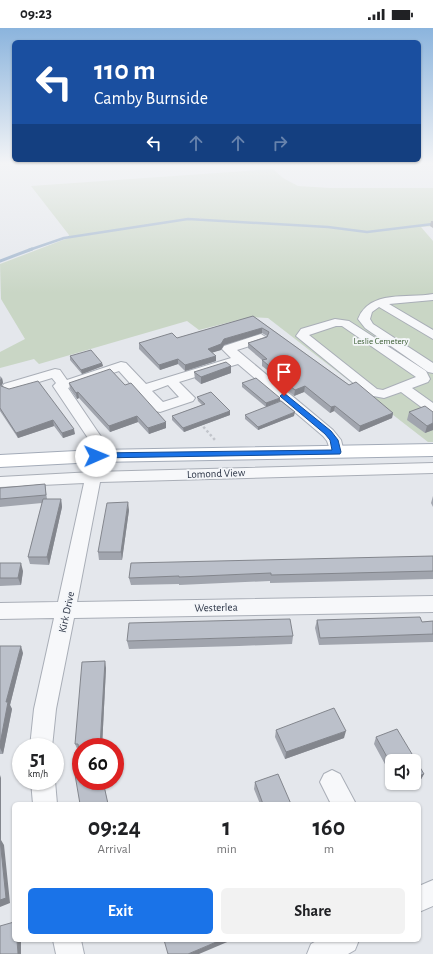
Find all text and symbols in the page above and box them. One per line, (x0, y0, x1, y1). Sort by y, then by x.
text: 09:23 (20, 6, 52, 21)
icon: left (28, 56, 80, 108)
text: 110 m (94, 57, 156, 85)
text: Camby Burnside (94, 90, 208, 108)
icon: left (143, 132, 165, 154)
icon: ahead (185, 132, 207, 154)
icon: ahead (227, 132, 249, 154)
icon: right (269, 132, 291, 154)
park label: Leslie Cemetery (354, 337, 409, 346)
pin (267, 355, 301, 396)
icon: arrive (273, 361, 295, 383)
position arrow (75, 435, 117, 477)
street label: Lomond View (187, 467, 246, 480)
street label: Kirk Drive (57, 590, 76, 634)
street label: Westerlea (194, 602, 238, 613)
speed limit sign: 60 (72, 738, 124, 790)
text: 51 (30, 749, 46, 769)
map controls (385, 754, 421, 790)
button: sound (385, 754, 421, 790)
text: km/h (28, 769, 48, 779)
text: 09:24 (88, 816, 141, 840)
text: 1 (222, 816, 231, 840)
text: 160 (312, 816, 345, 840)
text: Arrival (98, 843, 131, 856)
text: min (216, 843, 237, 856)
text: m (324, 843, 334, 856)
button: Exit (28, 888, 213, 934)
button: Share (221, 888, 405, 934)

